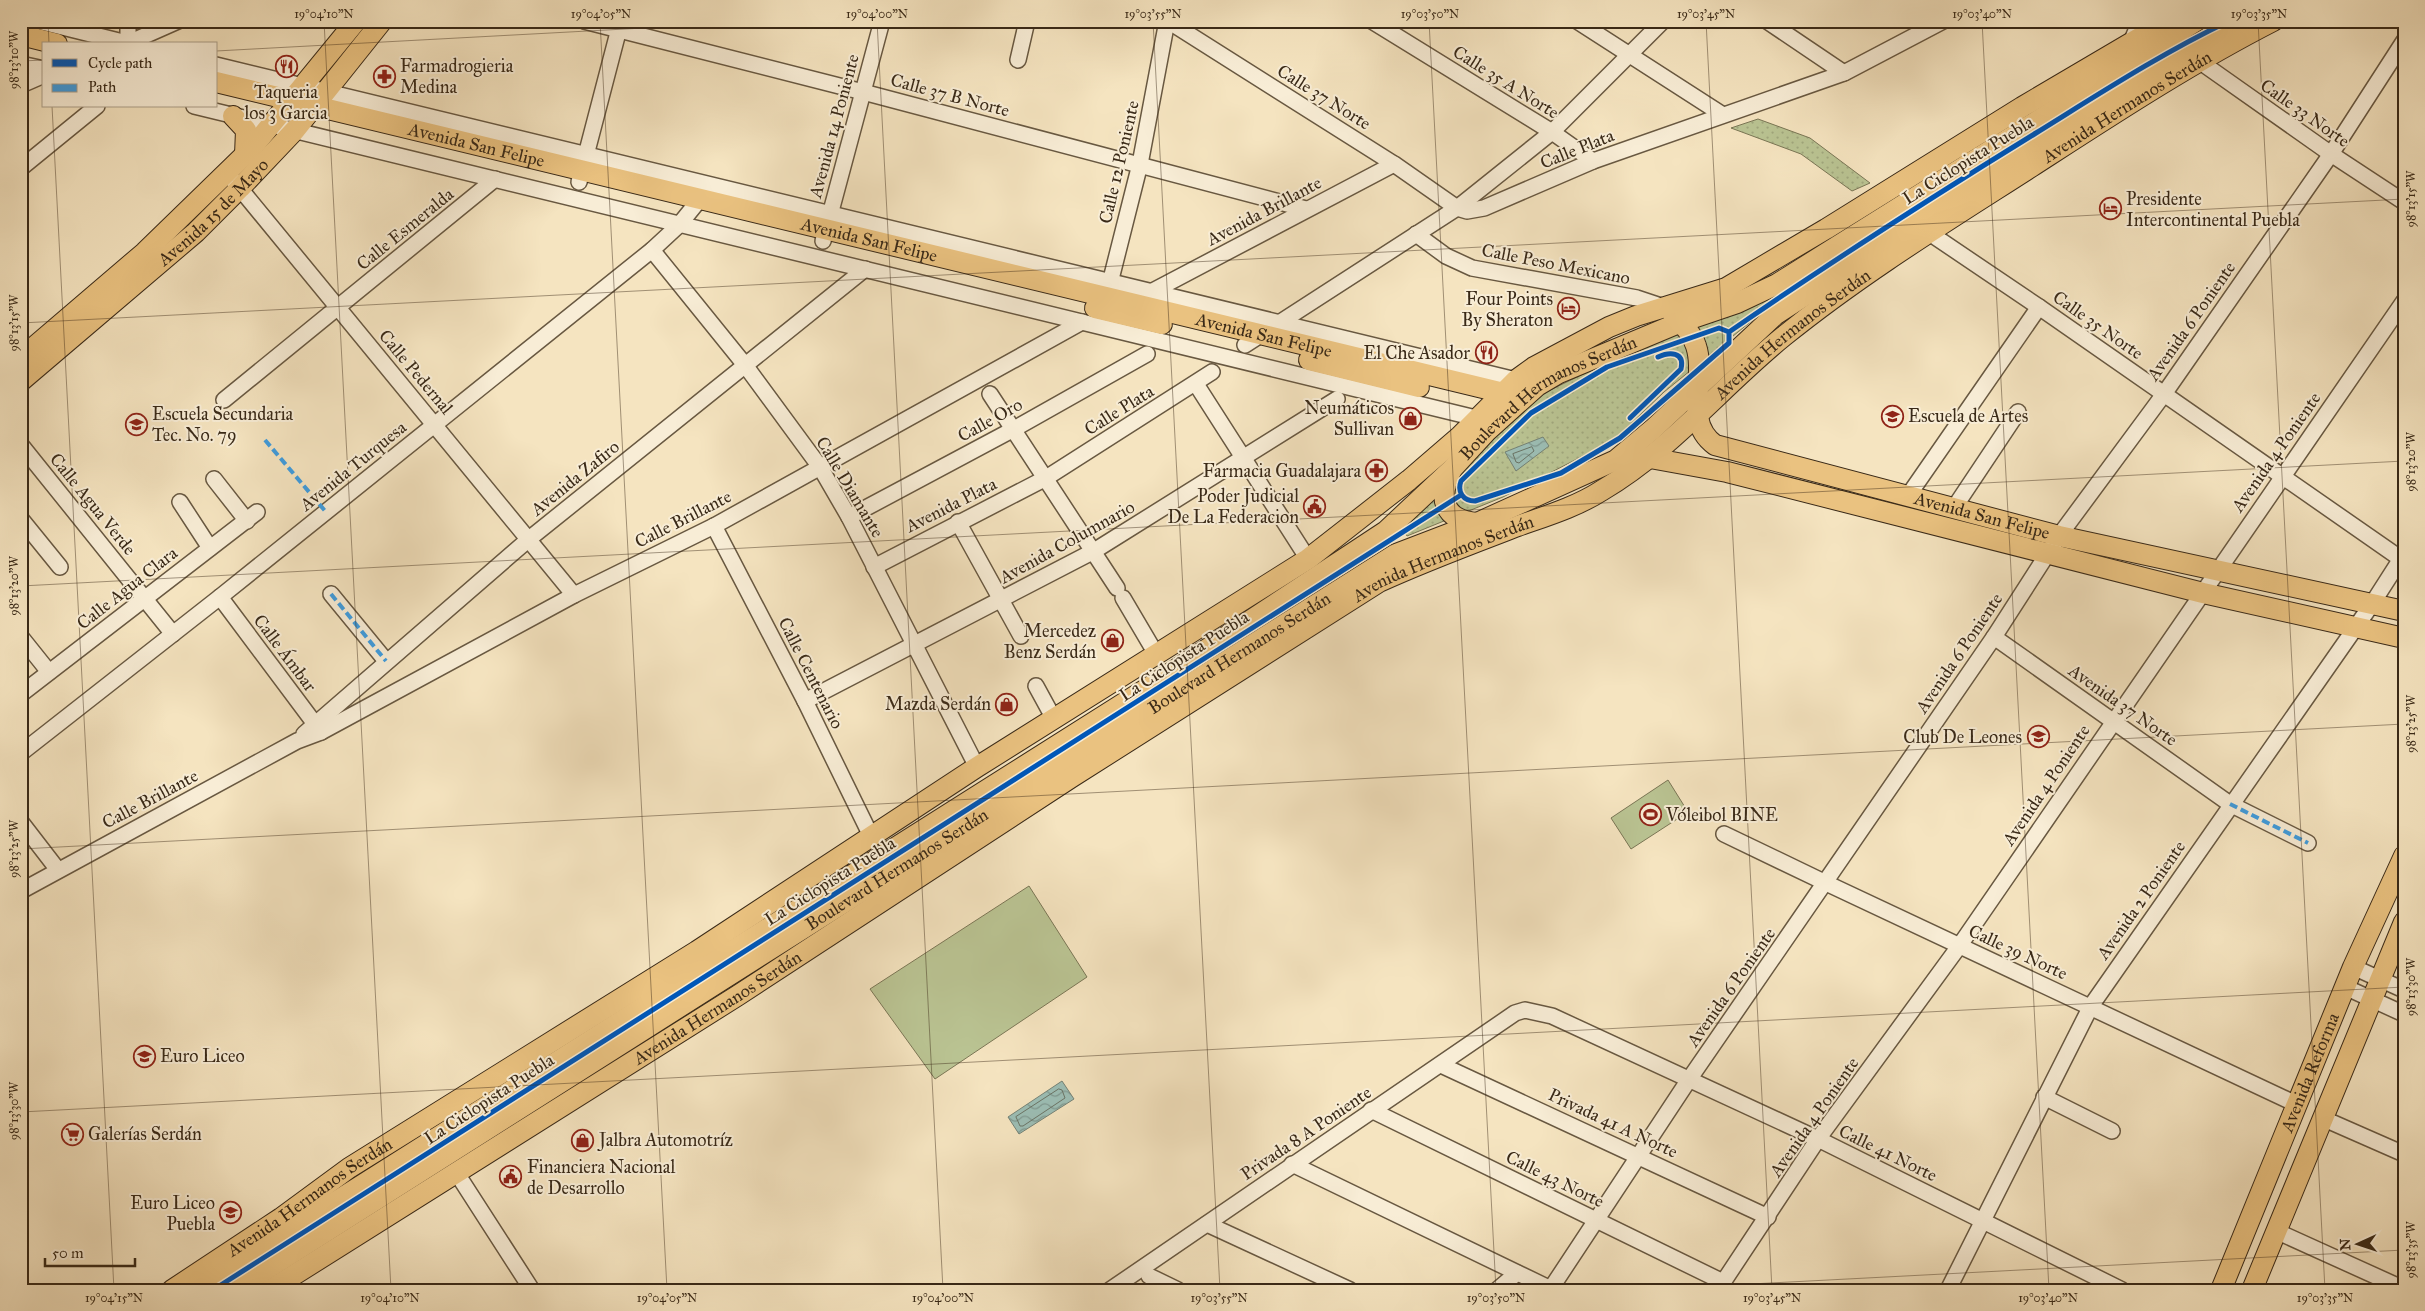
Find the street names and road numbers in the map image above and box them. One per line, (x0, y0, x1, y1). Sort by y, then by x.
street label: Calle 35 A Norte (1449, 41, 1563, 123)
street label: Avenida Hermanos Serdán (2037, 46, 2216, 168)
street label: Avenida 14 Poniente (804, 52, 864, 201)
street label: Calle 37 Norte (1273, 59, 1375, 135)
street label: Calle 37 B Norte (888, 69, 1012, 121)
street label: Calle 33 Norte (2256, 74, 2354, 152)
street label: Calle 12 Poniente (1094, 98, 1144, 226)
street label: La Ciclopista Puebla (1898, 111, 2038, 209)
street label: Avenida San Felipe (405, 118, 547, 172)
street label: Calle Plata (1537, 124, 1617, 174)
street label: Avenida 15 de Mayo (153, 154, 273, 271)
street label: Avenida Brillante (1202, 172, 1325, 251)
street label: Calle Esmeralda (352, 183, 458, 275)
street label: Avenida San Felipe (798, 212, 940, 267)
street label: Calle Peso Mexicano (1480, 239, 1632, 289)
street label: Avenida 6 Poniente (2141, 257, 2240, 386)
street label: Avenida Hermanos Serdán (1709, 264, 1875, 405)
street label: Calle 35 Norte (2049, 286, 2147, 364)
street label: Avenida San Felipe (1193, 308, 1334, 362)
street label: Calle Pedernal (374, 325, 458, 419)
street label: Boulevard Hermanos Serdán (1455, 331, 1640, 465)
street label: Calle Plata (1080, 380, 1158, 440)
street label: Avenida 4 Poniente (2226, 388, 2325, 517)
street label: Calle Oro (954, 393, 1026, 447)
street label: Avenida Turquesa (295, 416, 412, 517)
street label: Calle Diamante (811, 433, 889, 541)
street label: Avenida Zafiro (525, 436, 624, 521)
street label: Calle Agua Verde (44, 449, 141, 560)
street label: Avenida Plata (901, 473, 1001, 538)
street label: Calle Brillante (631, 485, 735, 553)
street label: Avenida San Felipe (1911, 487, 2052, 544)
street label: Avenida Columnario (995, 496, 1139, 589)
street label: Avenida Hermanos Serdán (1347, 510, 1537, 608)
street label: Calle Agua Clara (72, 542, 183, 635)
street label: Boulevard Hermanos Serdán (1144, 587, 1335, 719)
street label: Avenida 6 Poniente (1910, 589, 2007, 718)
street label: La Ciclopista Puebla (1115, 606, 1253, 706)
street label: Calle Ámbar (249, 609, 323, 696)
street label: Calle Centenario (773, 613, 849, 733)
street label: Avenida 37 Norte (2064, 659, 2182, 751)
street label: Avenida 4 Poniente (1997, 720, 2095, 850)
street label: Calle Brillante (98, 765, 202, 833)
street label: Boulevard Hermanos Serdán (801, 803, 992, 935)
street label: La Ciclopista Puebla (760, 832, 900, 930)
street label: Avenida 2 Poniente (2091, 836, 2190, 964)
street label: Calle 39 Norte (1965, 920, 2071, 984)
street label: Avenida 6 Poniente (1681, 923, 1780, 1052)
street label: Avenida Hermanos Serdán (628, 946, 806, 1070)
street label: Avenida Reforma (2275, 1009, 2344, 1136)
street label: La Ciclopista Puebla (420, 1049, 558, 1149)
street label: Avenida 4 Poniente (1764, 1053, 1863, 1182)
street label: Privada 8 A Poniente (1237, 1081, 1375, 1185)
street label: Privada 41 A Norte (1545, 1083, 1681, 1163)
street label: Calle 41 Norte (1835, 1120, 1941, 1186)
street label: Avenida Hermanos Serdán (222, 1133, 396, 1262)
street label: Calle 43 Norte (1502, 1146, 1608, 1212)

